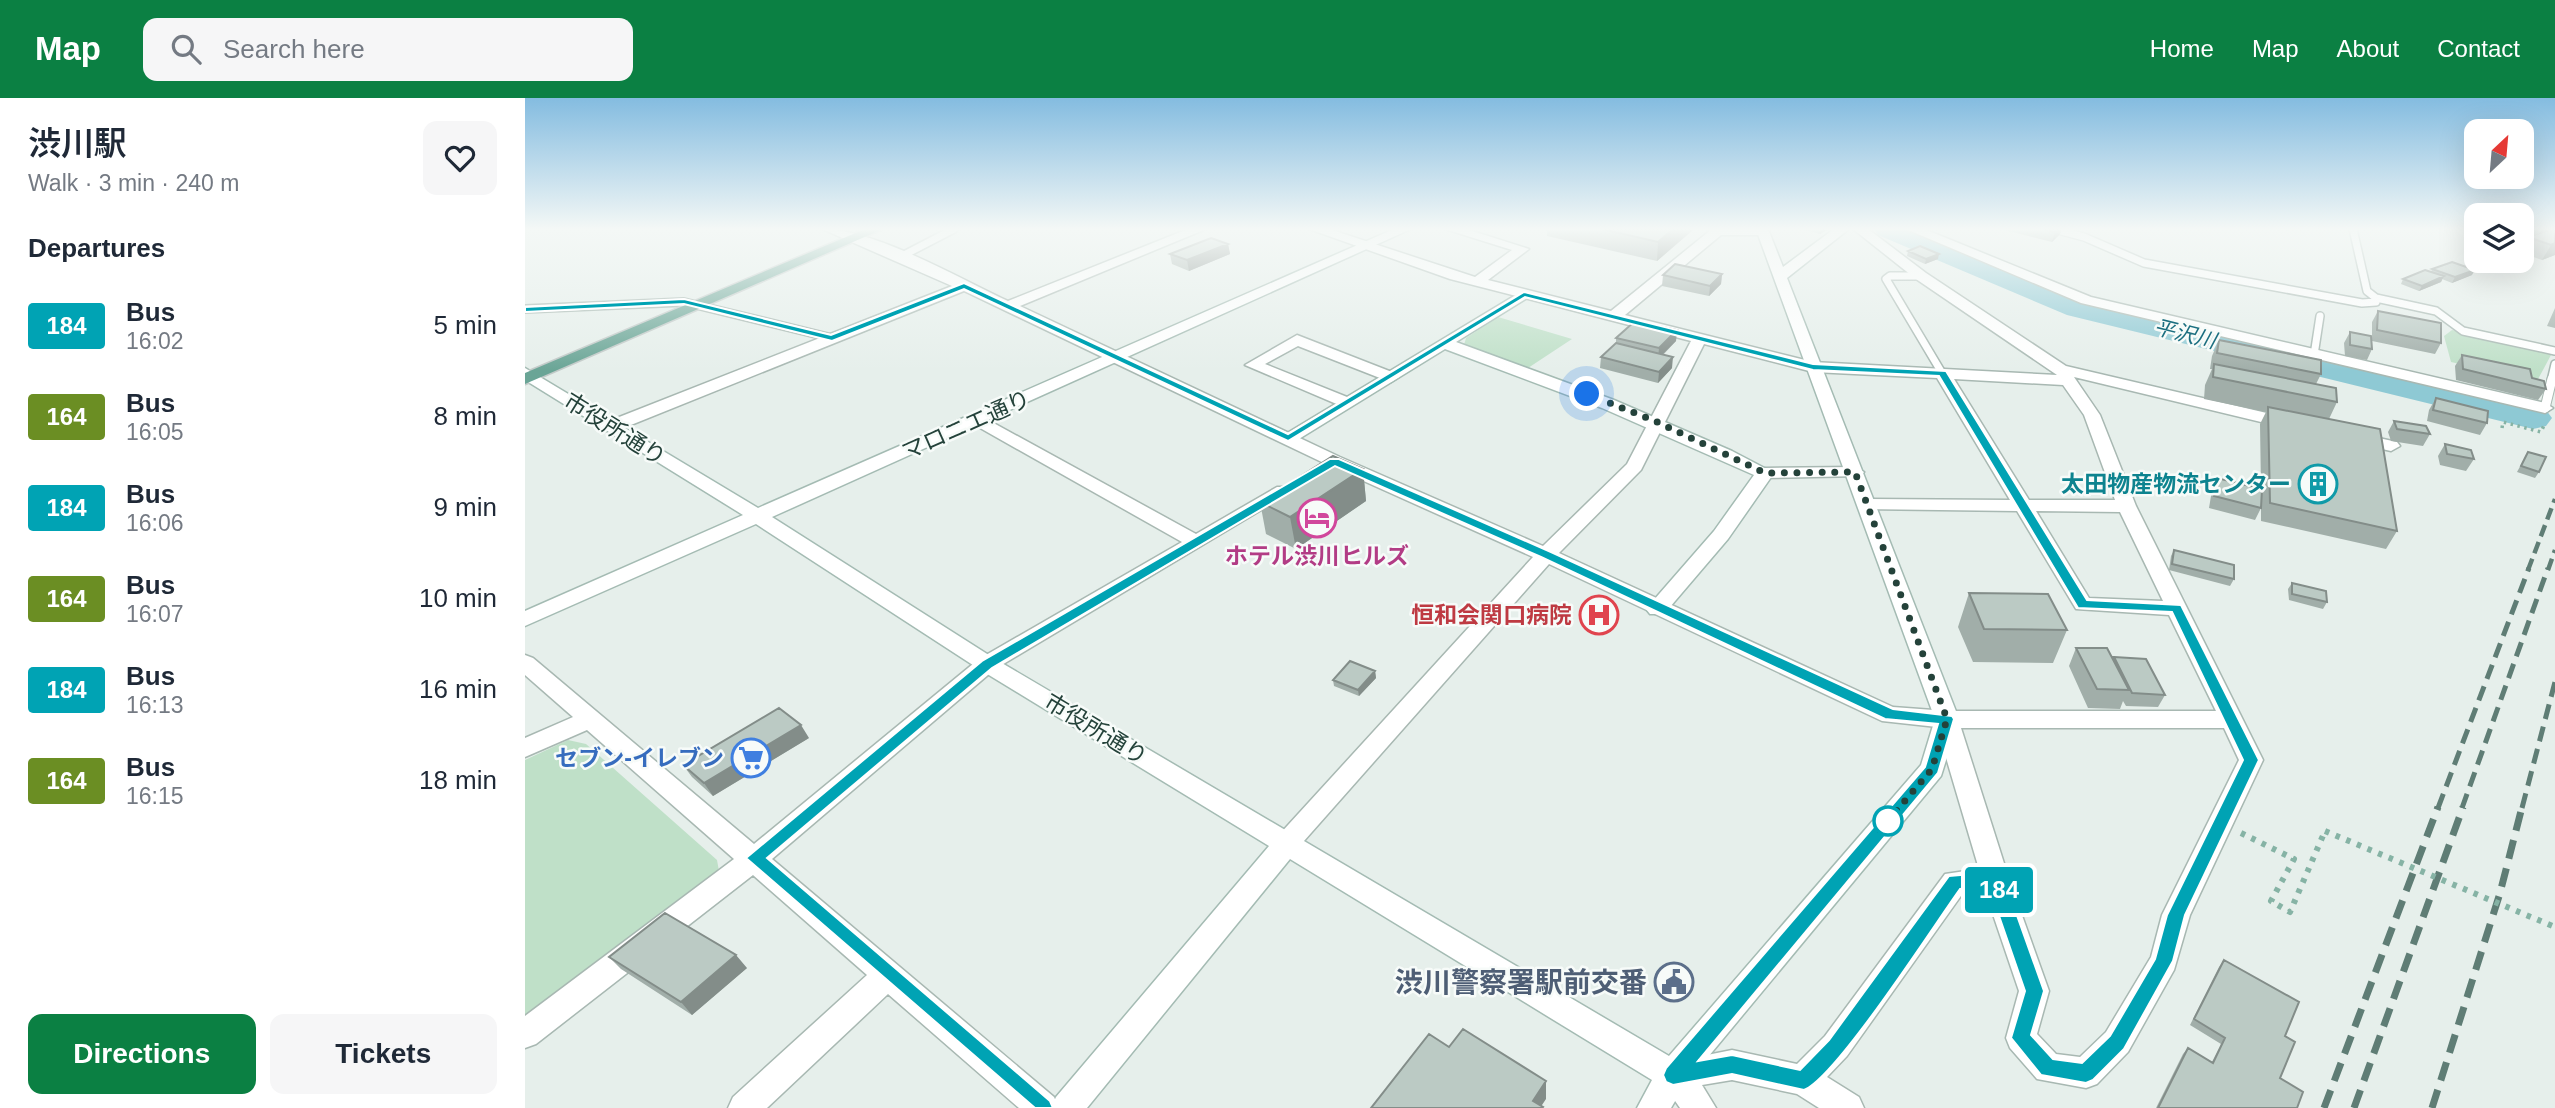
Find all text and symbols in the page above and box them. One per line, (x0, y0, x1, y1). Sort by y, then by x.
search box (143, 18, 633, 81)
text: Map (35, 30, 101, 67)
icon: search (167, 30, 205, 68)
text: Search here (223, 34, 365, 64)
text: Home (2150, 35, 2214, 62)
text: Map (2252, 35, 2299, 62)
text: About (2337, 35, 2399, 62)
text: Contact (2437, 35, 2520, 62)
north arrow (2464, 119, 2534, 189)
map controls (2464, 119, 2534, 273)
button: heart (423, 121, 497, 195)
text: 渋川駅 (28, 125, 127, 162)
text: Walk · 3 min · 240 m (28, 170, 239, 196)
button: layers (2464, 203, 2534, 273)
text: Departures (28, 233, 165, 263)
text: Bus (126, 297, 175, 327)
text: 5 min (433, 310, 497, 340)
text: 184 (46, 312, 87, 339)
water label: 平沢川 (2152, 315, 2220, 353)
text: 16:02 (126, 328, 184, 354)
your location (1569, 376, 1604, 411)
street label: マロニエ通り (898, 385, 1034, 465)
text: Bus (126, 388, 175, 418)
street label: 市役所通り (559, 388, 671, 470)
text: 8 min (433, 401, 497, 431)
text: 164 (46, 403, 87, 430)
text: 16:05 (126, 419, 184, 445)
building icon: 太田物産物流センター (2297, 463, 2339, 505)
place label: 太田物産物流センター (2061, 471, 2291, 497)
text: Bus (126, 479, 175, 509)
text: 9 min (433, 492, 497, 522)
text: 184 (46, 494, 87, 521)
hotel icon: ホテル渋川ヒルズ (1296, 497, 1338, 539)
text: 16:06 (126, 510, 184, 536)
place label: ホテル渋川ヒルズ (1225, 543, 1409, 569)
text: Bus (126, 570, 175, 600)
text: 10 min (419, 583, 497, 613)
text: 164 (46, 585, 87, 612)
hospital icon: 恒和会関口病院 (1578, 594, 1620, 636)
text: 16:07 (126, 601, 184, 627)
place label: 恒和会関口病院 (1411, 602, 1572, 628)
text: Bus (126, 661, 175, 691)
text: 16 min (419, 674, 497, 704)
text: 184 (46, 676, 87, 703)
street label: 市役所通り (1040, 688, 1152, 770)
text: 16:13 (126, 692, 184, 718)
supermarket icon: セブン-イレブン (730, 737, 772, 779)
place label: セブン-イレブン (555, 745, 724, 771)
text: Bus (126, 752, 175, 782)
text: 18 min (419, 765, 497, 795)
text: 164 (46, 767, 87, 794)
text: 16:15 (126, 783, 184, 809)
unlabelled marker (1873, 806, 1903, 836)
line badge: 184 (1959, 867, 2039, 913)
text: 184 (1979, 876, 2019, 903)
public building icon: 渋川警察署駅前交番 (1653, 961, 1695, 1003)
place label: 渋川警察署駅前交番 (1395, 967, 1647, 998)
button: Directions (28, 1014, 256, 1094)
button: Tickets (270, 1014, 497, 1094)

